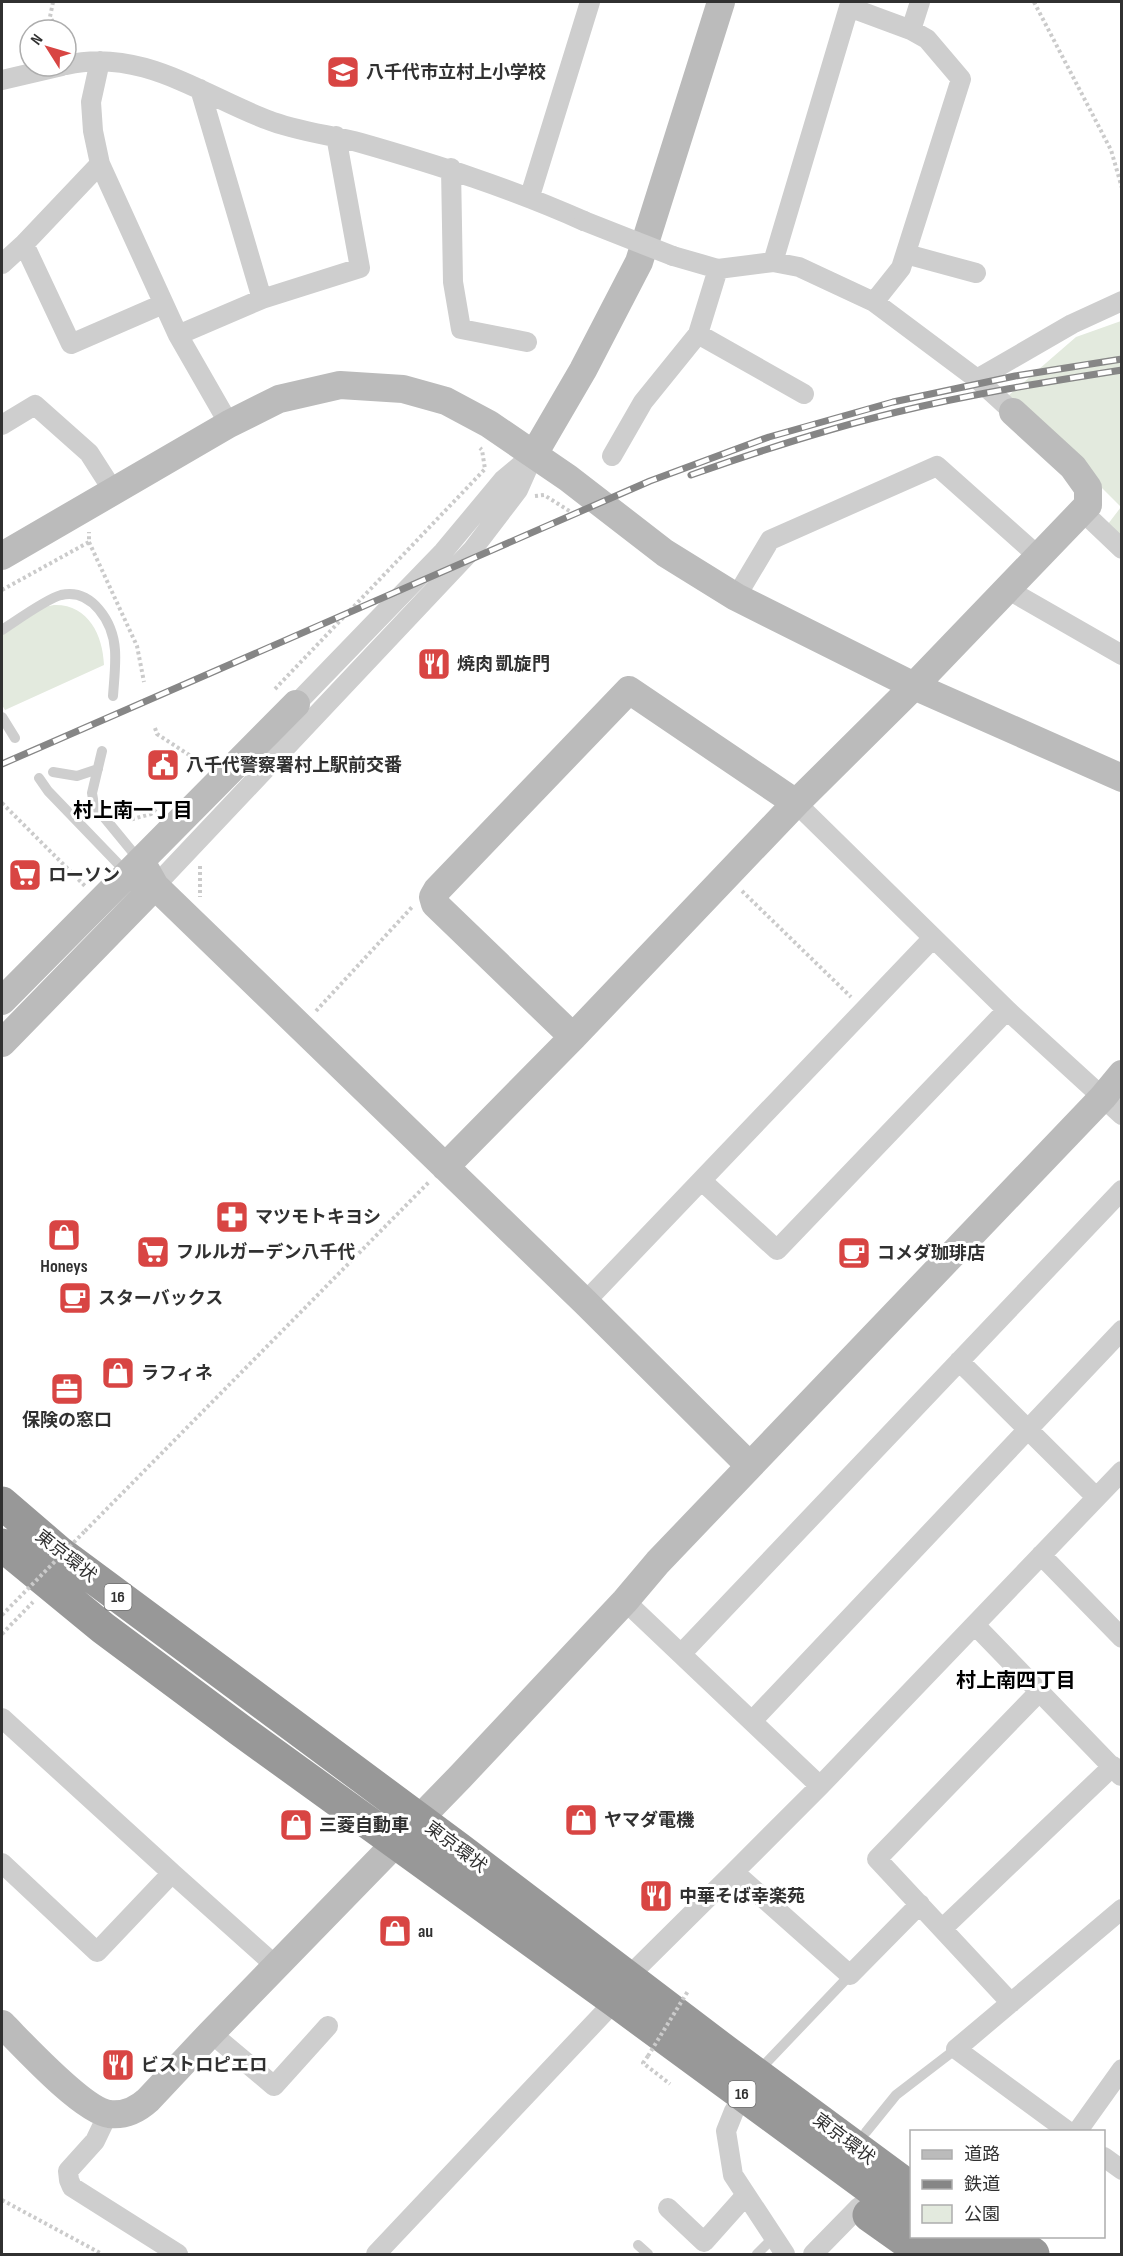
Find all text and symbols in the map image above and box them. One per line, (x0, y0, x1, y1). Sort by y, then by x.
north arrow (18, 18, 78, 78)
text: N (27, 31, 47, 49)
school or university icon: 八千代市立村上小学校 (325, 54, 361, 90)
place label: 八千代市立村上小学校 (366, 62, 546, 83)
restaurant icon: 焼肉 凱旋門 (416, 646, 452, 682)
place label: 焼肉 凱旋門 (457, 654, 550, 675)
public building icon: 八千代警察署村上駅前交番 (145, 747, 181, 783)
place label: 八千代警察署村上駅前交番 (186, 755, 402, 776)
district label: 村上南一丁目 (73, 799, 193, 823)
supermarket icon: ローソン (7, 857, 43, 893)
place label: ローソン (48, 865, 120, 886)
pharmacy icon: マツモトキヨシ (214, 1199, 250, 1235)
place label: マツモトキヨシ (255, 1207, 381, 1228)
shop icon: Honeys (46, 1217, 82, 1253)
supermarket icon: フルルガーデン八千代 (135, 1234, 171, 1270)
cafe icon: コメダ珈琲店 (836, 1235, 872, 1271)
place label: フルルガーデン八千代 (176, 1242, 355, 1263)
place label: コメダ珈琲店 (877, 1243, 985, 1264)
place label: Honeys (40, 1256, 88, 1277)
cafe icon: スターバックス (57, 1280, 93, 1316)
place label: スターバックス (98, 1288, 223, 1309)
shop icon: ラフィネ (100, 1355, 136, 1391)
place label: ラフィネ (141, 1363, 213, 1384)
office icon: 保険の窓口 (49, 1371, 85, 1407)
place label: 保険の窓口 (22, 1410, 112, 1431)
street label: 東京環状 (31, 1526, 101, 1586)
road number: 16 (104, 1584, 132, 1610)
district label: 村上南四丁目 (956, 1669, 1076, 1693)
shop icon: ヤマダ電機 (563, 1802, 599, 1838)
shop icon: 三菱自動車 (278, 1807, 314, 1843)
place label: ヤマダ電機 (604, 1810, 695, 1831)
place label: 三菱自動車 (319, 1815, 409, 1836)
street label: 東京環状 (421, 1817, 491, 1877)
restaurant icon: 中華そば幸楽苑 (638, 1878, 674, 1914)
place label: 中華そば幸楽苑 (679, 1886, 805, 1907)
shop icon: au (377, 1913, 413, 1949)
place label: au (418, 1921, 433, 1942)
restaurant icon: ビストロピエロ (100, 2047, 136, 2083)
place label: ビストロピエロ (141, 2055, 267, 2076)
road number: 16 (728, 2081, 756, 2107)
street label: 東京環状 (809, 2109, 879, 2169)
legend (910, 2130, 1105, 2238)
text: 道路 (964, 2144, 1000, 2165)
text: 鉄道 (964, 2174, 1000, 2195)
text: 公園 (964, 2204, 1000, 2225)

